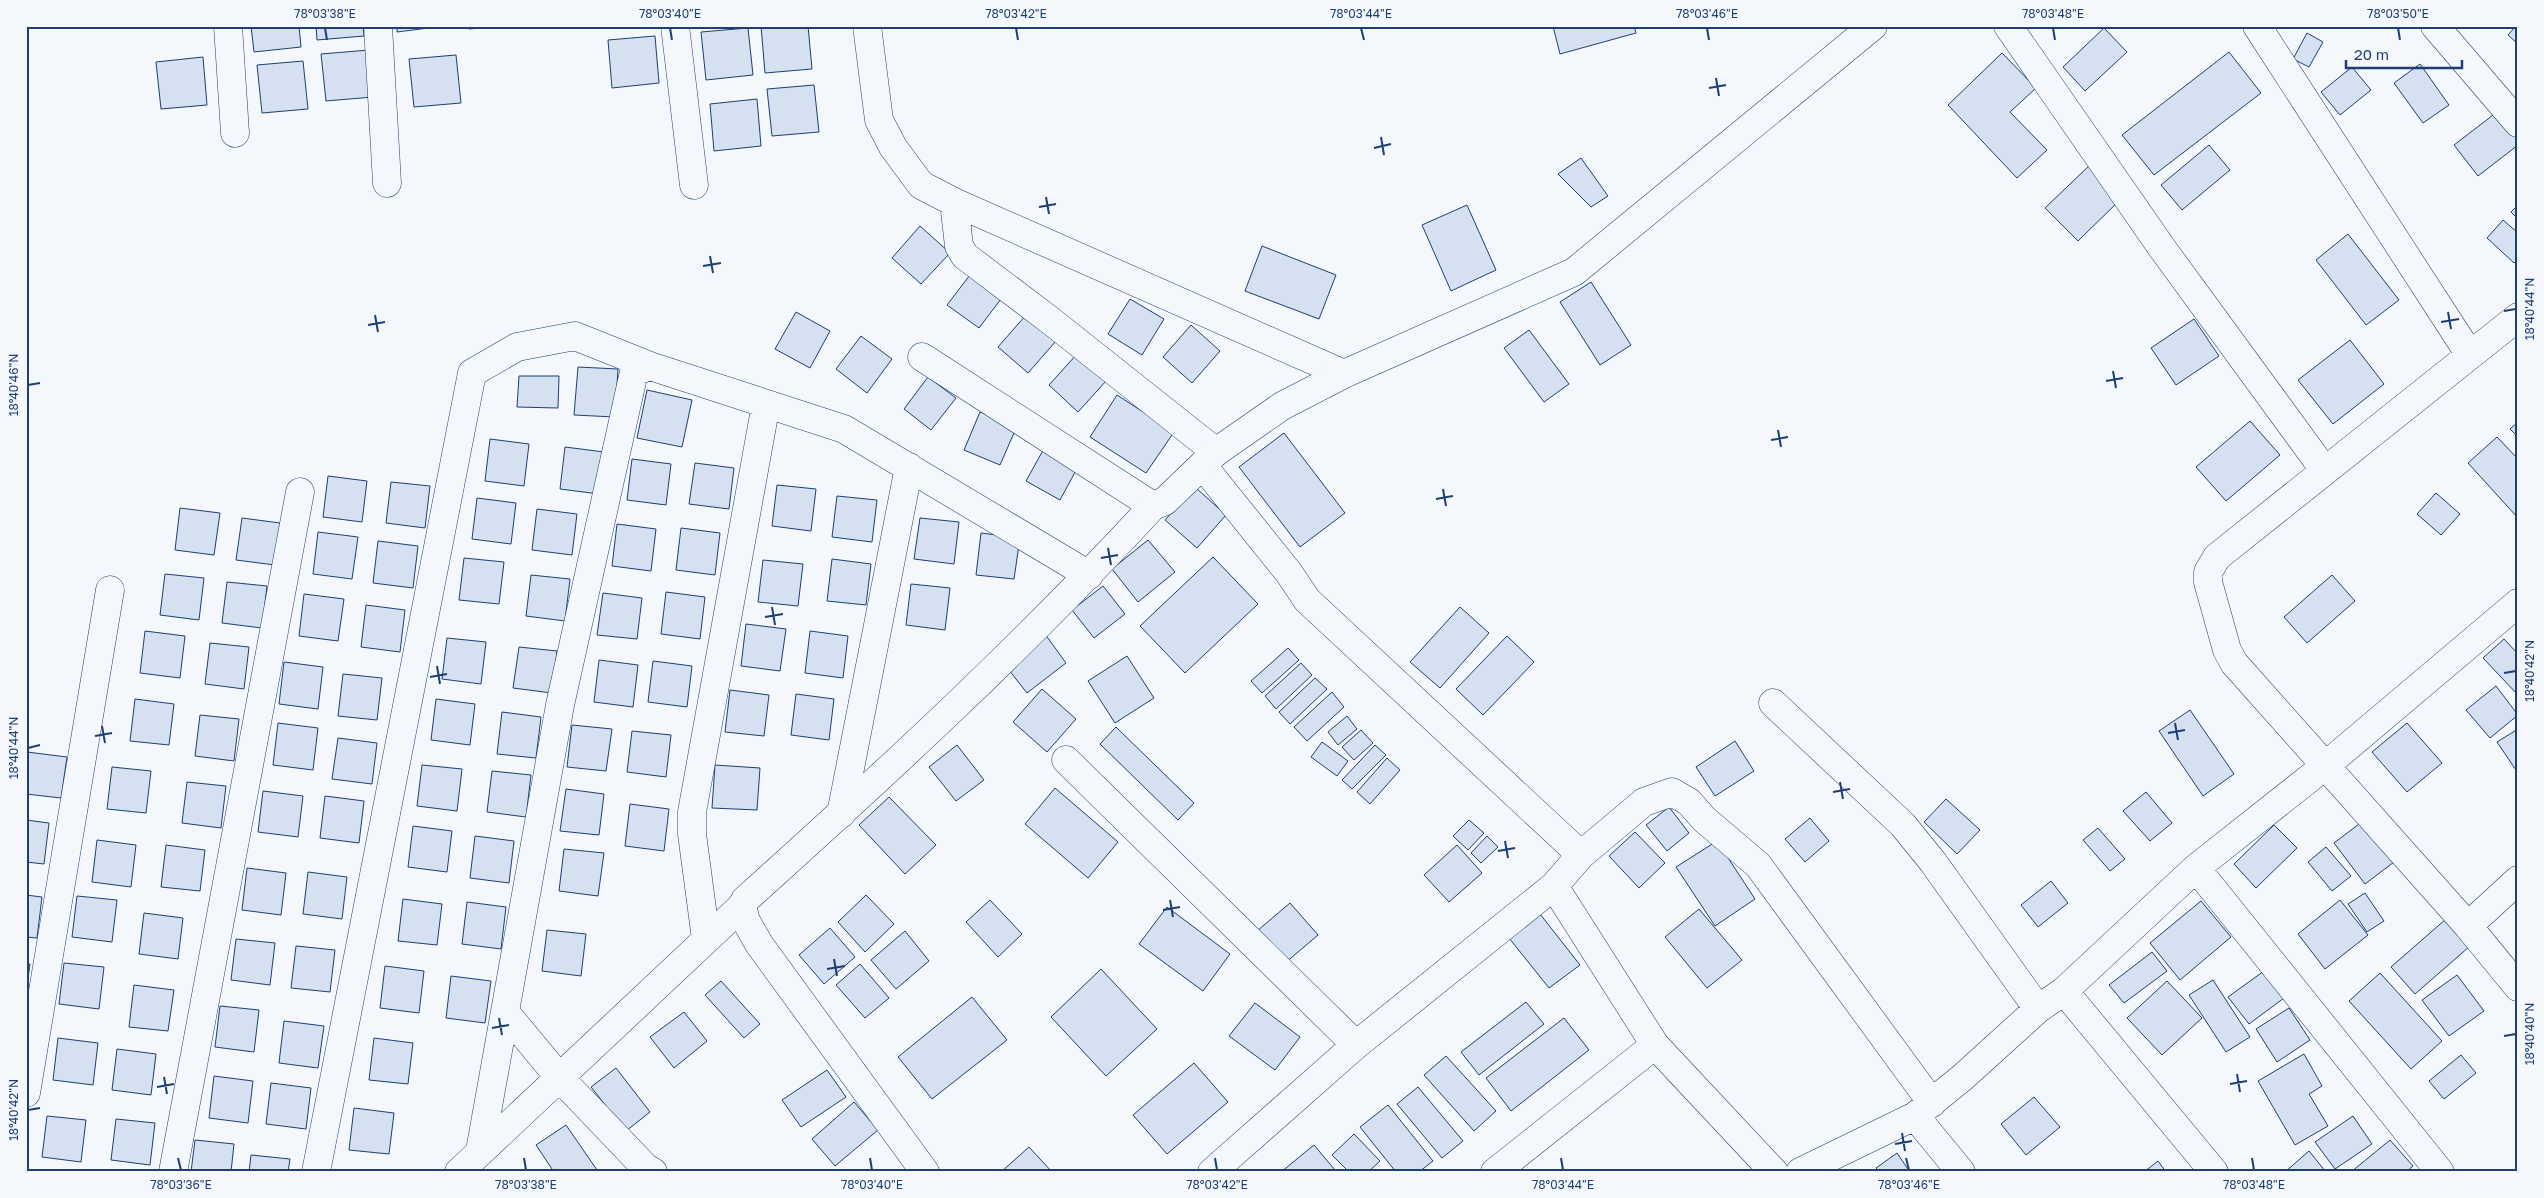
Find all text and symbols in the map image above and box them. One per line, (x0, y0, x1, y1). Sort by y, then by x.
text: 78°03'38"E (294, 6, 356, 21)
text: 78°03'40"E (639, 6, 701, 21)
text: 78°03'42"E (985, 6, 1047, 21)
text: 78°03'44"E (1330, 6, 1392, 21)
text: 78°03'46"E (1676, 6, 1738, 21)
text: 78°03'48"E (2022, 6, 2084, 21)
text: 78°03'50"E (2367, 6, 2429, 21)
scale bar (2346, 38, 2463, 70)
text: 20 m (2354, 45, 2389, 63)
text: 18°40'44"N (2522, 278, 2537, 340)
text: 18°40'46"N (6, 354, 21, 416)
text: 18°40'42"N (2522, 640, 2537, 702)
text: 18°40'44"N (6, 717, 21, 779)
text: 18°40'40"N (2522, 1003, 2537, 1065)
text: 18°40'42"N (6, 1079, 21, 1141)
text: 78°03'36"E (150, 1177, 212, 1192)
text: 78°03'38"E (495, 1177, 557, 1192)
text: 78°03'40"E (841, 1177, 903, 1192)
text: 78°03'42"E (1186, 1177, 1248, 1192)
text: 78°03'44"E (1532, 1177, 1594, 1192)
text: 78°03'46"E (1878, 1177, 1940, 1192)
text: 78°03'48"E (2223, 1177, 2285, 1192)

